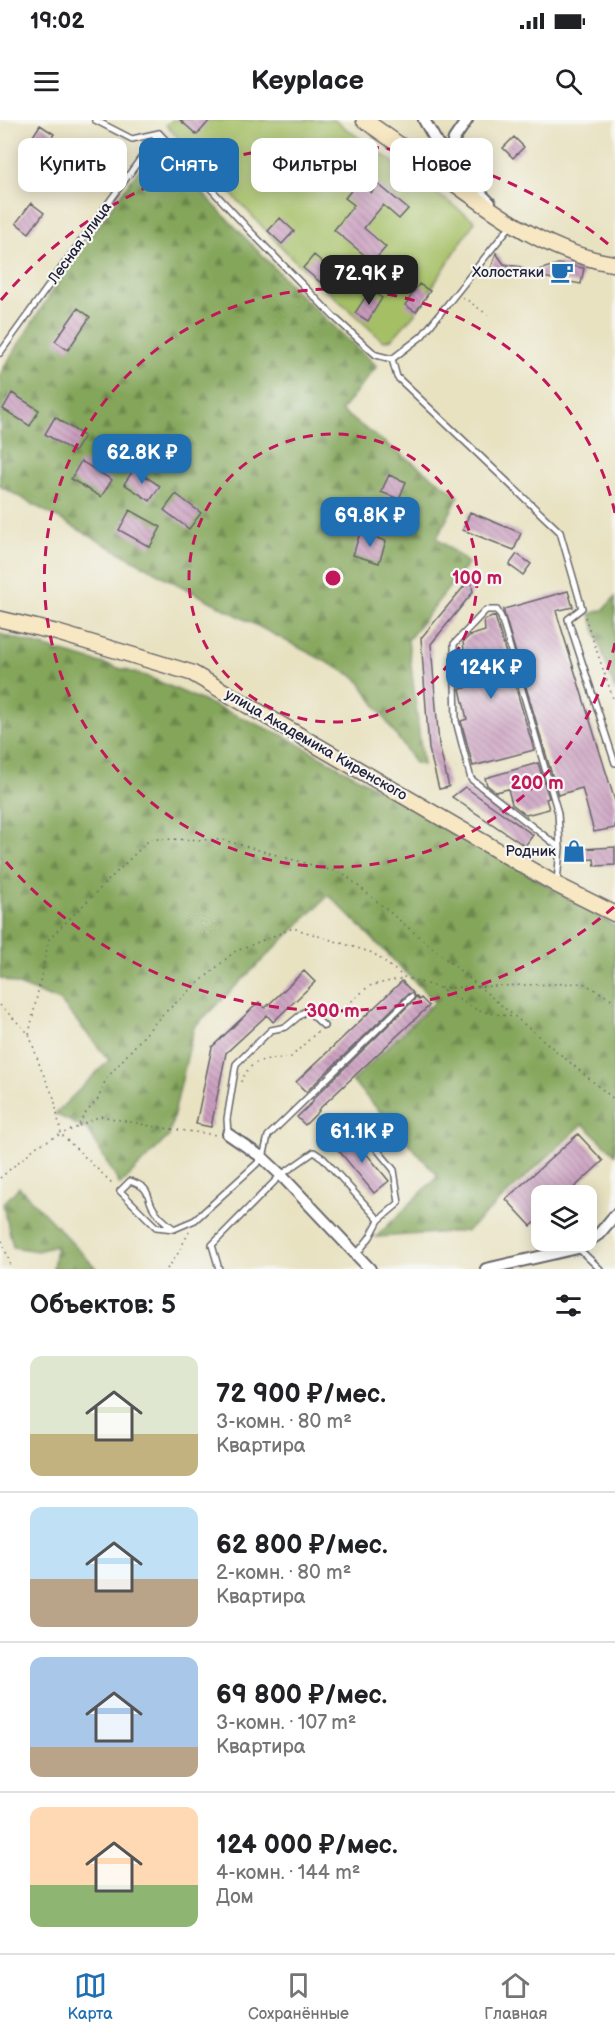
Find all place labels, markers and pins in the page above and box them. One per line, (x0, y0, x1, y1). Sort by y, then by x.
pin: 72.9K ₽ (314, 255, 424, 306)
cafe icon: Холостяки (549, 259, 575, 285)
place label: Холостяки (472, 263, 544, 282)
pin: 62.8K ₽ (87, 434, 197, 485)
pin: 69.8K ₽ (315, 497, 425, 548)
centre of rings (323, 568, 343, 588)
pin: 124K ₽ (442, 649, 540, 700)
shop icon: Родник (561, 838, 587, 864)
place label: Родник (505, 842, 556, 861)
pin: 61.1K ₽ (307, 1113, 417, 1164)

